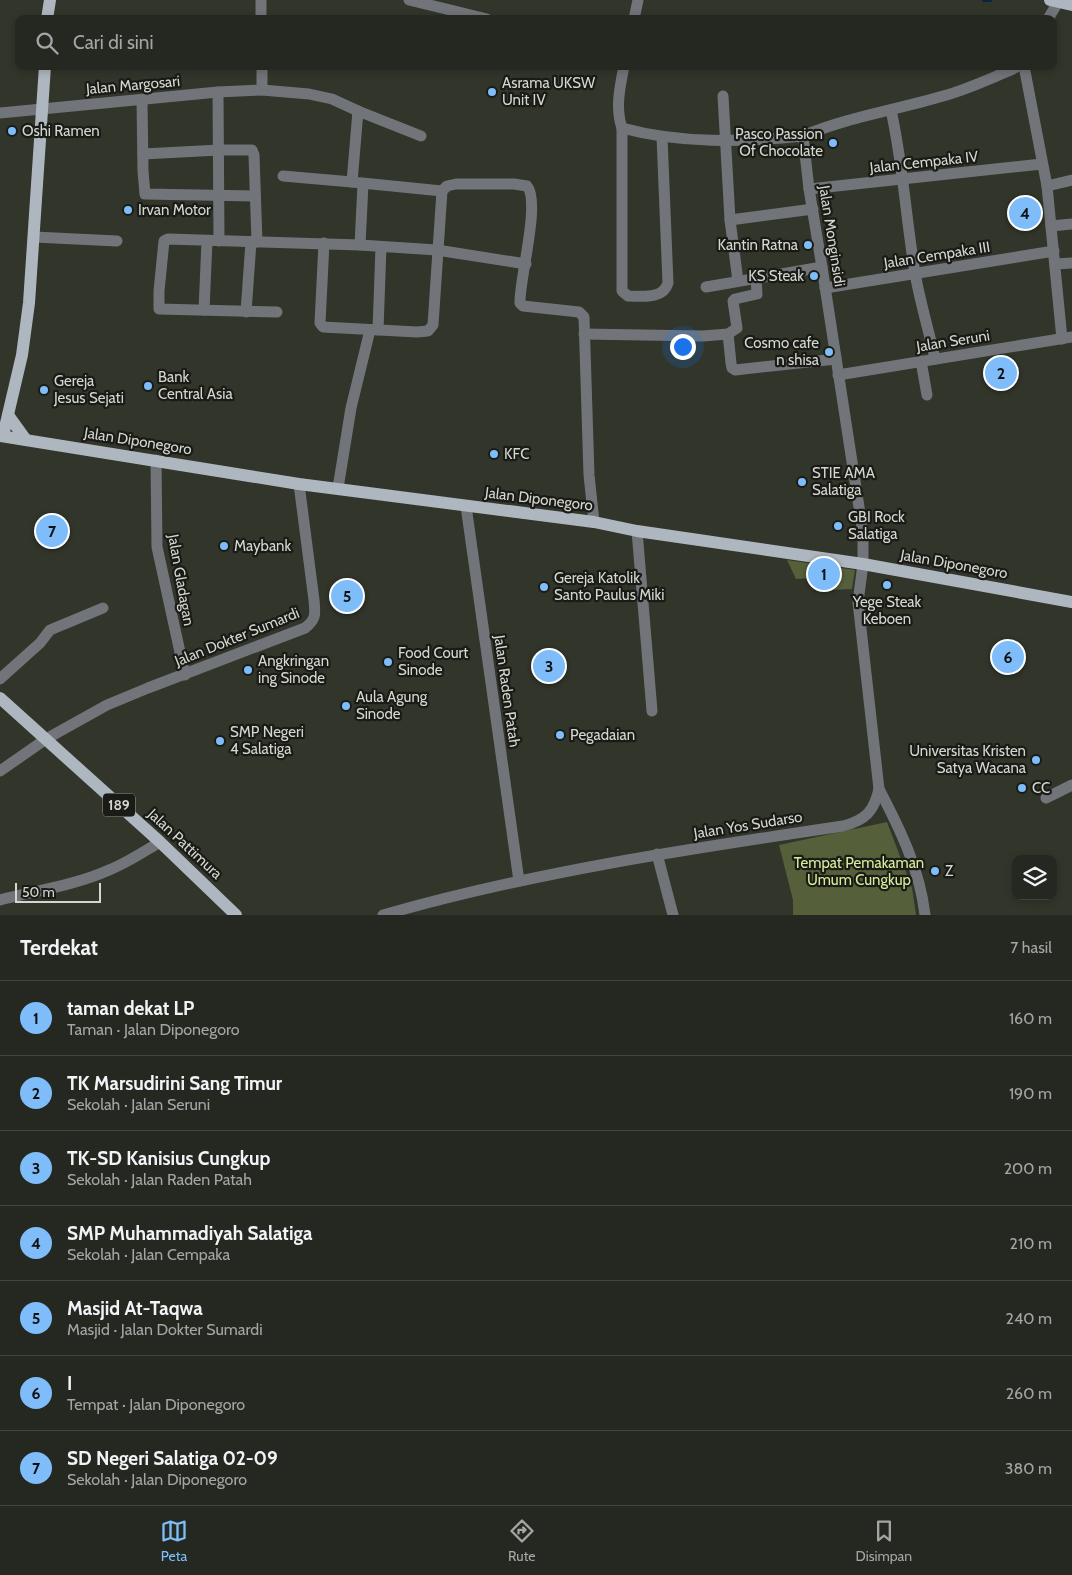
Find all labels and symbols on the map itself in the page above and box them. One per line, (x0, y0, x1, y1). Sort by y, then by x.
street label: Jalan Margosari (84, 72, 181, 98)
place label: Asrama UKSW Unit IV (502, 74, 596, 109)
marker: Asrama UKSW Unit IV (486, 86, 498, 98)
place label: Oshi Ramen (22, 122, 100, 140)
marker: Oshi Ramen (6, 125, 18, 137)
place label: Pasco Passion Of Chocolate (735, 125, 823, 160)
marker: Pasco Passion Of Chocolate (827, 137, 839, 149)
street label: Jalan Cempaka IV (868, 147, 980, 177)
street label: Jalan Monginsidi (815, 183, 849, 288)
pin: 4 (1009, 194, 1041, 232)
place label: Irvan Motor (138, 201, 211, 219)
marker: Irvan Motor (122, 204, 134, 216)
place label: Kantin Ratna (717, 236, 799, 254)
street label: Jalan Cempaka III (882, 238, 991, 272)
marker: Kantin Ratna (802, 239, 814, 251)
place label: KS Steak (748, 267, 804, 285)
marker: KS Steak (808, 270, 820, 282)
street label: Jalan Seruni (914, 326, 991, 356)
your location (670, 334, 696, 360)
place label: Cosmo cafe n shisa (744, 334, 820, 369)
marker: Cosmo cafe n shisa (823, 346, 835, 358)
pin: 2 (985, 354, 1017, 392)
place label: Bank Central Asia (158, 368, 233, 403)
place label: Gereja Jesus Sejati (53, 372, 124, 407)
marker: Bank Central Asia (142, 380, 154, 392)
marker: Gereja Jesus Sejati (38, 384, 50, 396)
street label: Jalan Diponegoro (82, 423, 193, 458)
place label: KFC (504, 445, 529, 463)
marker: KFC (488, 448, 500, 460)
place label: STIE AMA Salatiga (812, 464, 876, 499)
marker: STIE AMA Salatiga (796, 476, 808, 488)
street label: Jalan Diponegoro (483, 483, 594, 515)
place label: GBI Rock Salatiga (848, 508, 905, 543)
pin: 7 (36, 512, 68, 550)
marker: GBI Rock Salatiga (832, 520, 844, 532)
street label: Jalan Gladagan (164, 532, 198, 627)
place label: Maybank (234, 537, 291, 555)
marker: Maybank (218, 540, 230, 552)
street label: Jalan Diponegoro (898, 546, 1009, 582)
pin: 1 (808, 555, 840, 593)
place label: Gereja Katolik Santo Paulus Miki (554, 569, 664, 604)
pin: 5 (331, 577, 363, 615)
marker: Yege Steak Keboen (881, 579, 893, 591)
marker: Gereja Katolik Santo Paulus Miki (538, 581, 550, 593)
place label: Yege Steak Keboen (852, 593, 922, 628)
street label: Jalan Dokter Sumardi (171, 604, 302, 671)
street label: Jalan Raden Patah (490, 633, 524, 748)
pin: 6 (992, 638, 1024, 676)
place label: Food Court Sinode (398, 644, 468, 679)
pin: 3 (533, 647, 565, 685)
place label: Angkringan ing Sinode (258, 652, 329, 687)
marker: Food Court Sinode (382, 656, 394, 668)
marker: Angkringan ing Sinode (242, 664, 254, 676)
place label: Aula Agung Sinode (356, 688, 428, 723)
marker: Aula Agung Sinode (340, 700, 352, 712)
place label: SMP Negeri 4 Salatiga (230, 723, 304, 758)
place label: Pegadaian (570, 726, 635, 744)
marker: Pegadaian (554, 729, 566, 741)
marker: SMP Negeri 4 Salatiga (214, 735, 226, 747)
place label: Universitas Kristen Satya Wacana (909, 742, 1027, 777)
marker: Universitas Kristen Satya Wacana (1030, 754, 1042, 766)
place label: CC (1032, 779, 1050, 797)
marker: CC (1016, 782, 1028, 794)
road number: 189 (103, 794, 135, 816)
street label: Jalan Pattimura (143, 804, 226, 883)
street label: Jalan Yos Sudarso (691, 808, 804, 843)
park label: Tempat Pemakaman Umum Cungkup (794, 854, 924, 889)
place label: Z (945, 862, 954, 880)
marker: Z (929, 865, 941, 877)
scale bar (15, 880, 101, 903)

